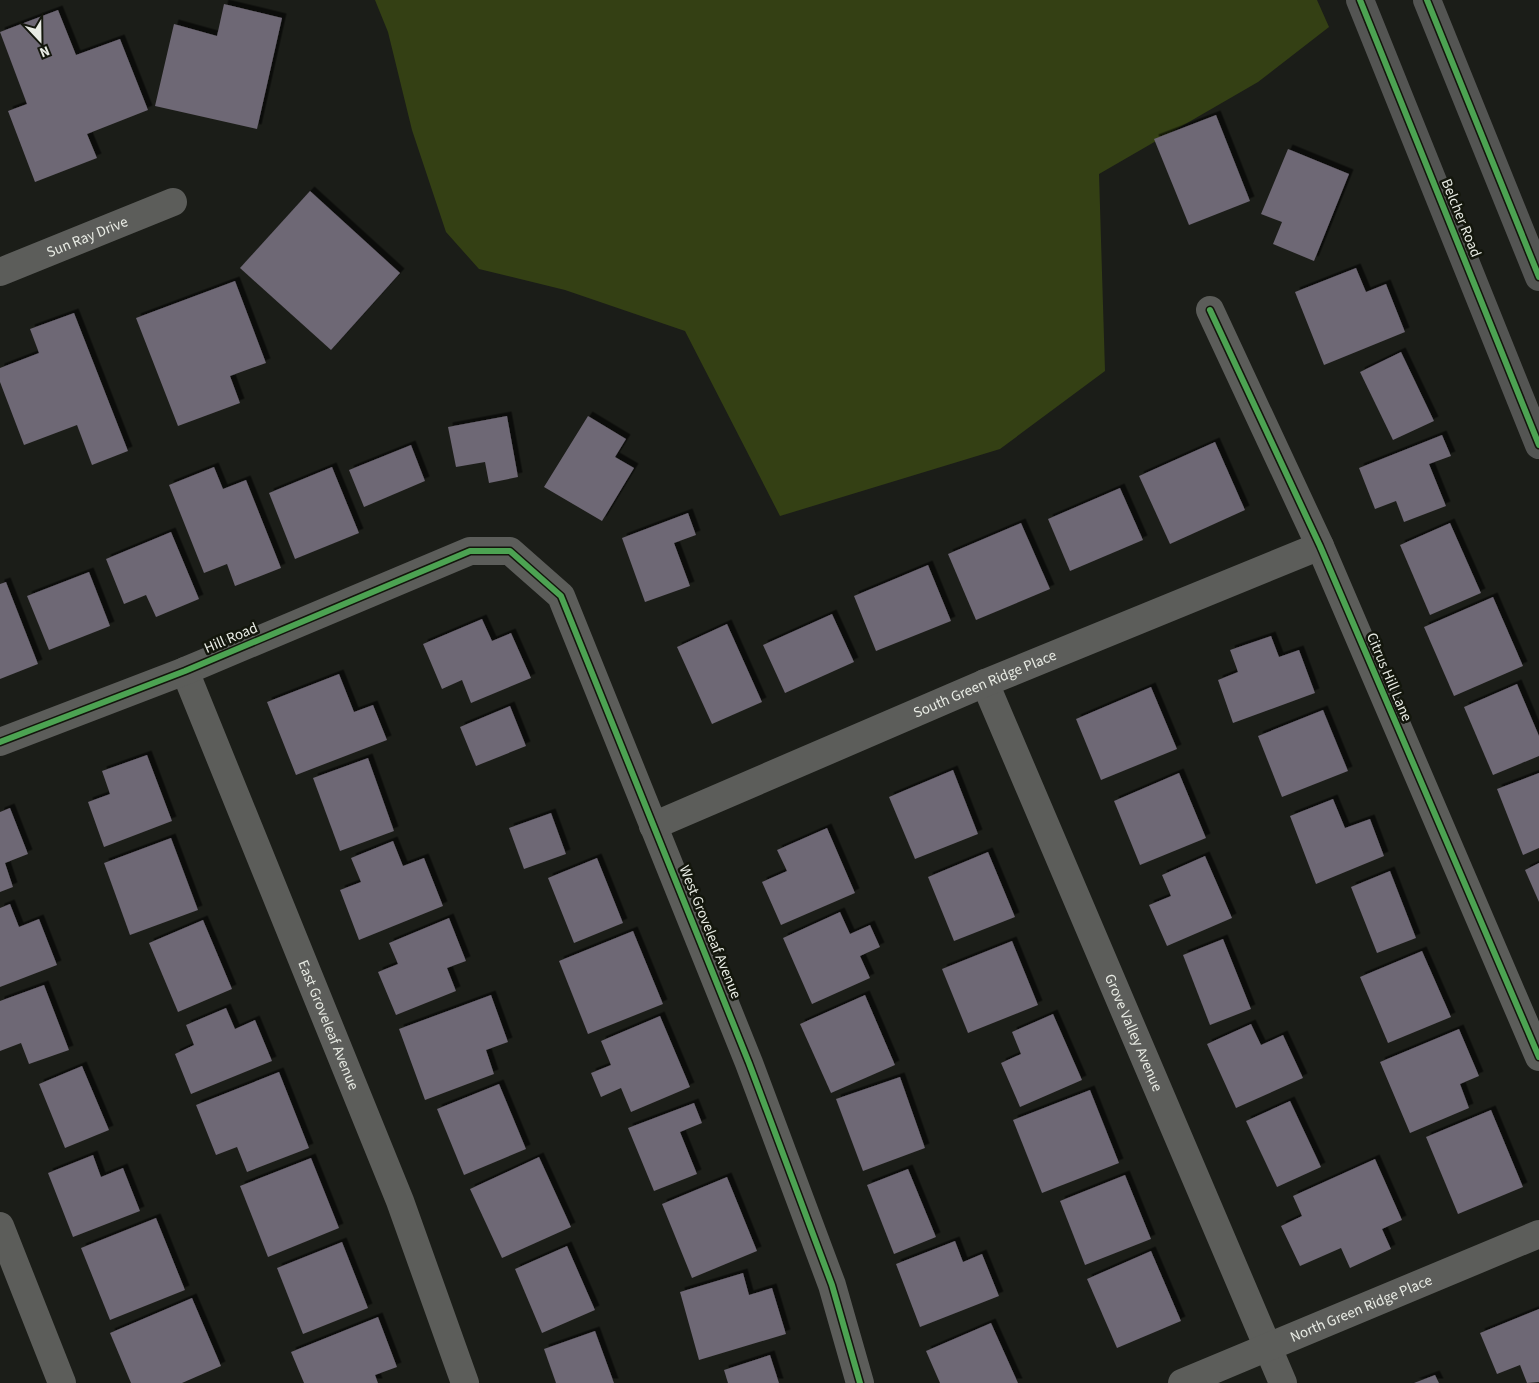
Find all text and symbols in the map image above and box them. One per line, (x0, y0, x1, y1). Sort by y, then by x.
north arrow (15, 15, 65, 65)
text: N (36, 40, 53, 62)
street label: Belcher Road (1436, 176, 1486, 260)
street label: Sun Ray Drive (43, 211, 131, 263)
street label: Hill Road (201, 617, 261, 659)
street label: Citrus Hill Lane (1361, 629, 1417, 725)
street label: South Green Ridge Place (910, 644, 1059, 723)
street label: West Groveleaf Avenue (674, 862, 746, 1002)
street label: East Groveleaf Avenue (293, 957, 364, 1093)
street label: Grove Valley Avenue (1099, 970, 1168, 1095)
street label: North Green Ridge Place (1287, 1269, 1435, 1347)

